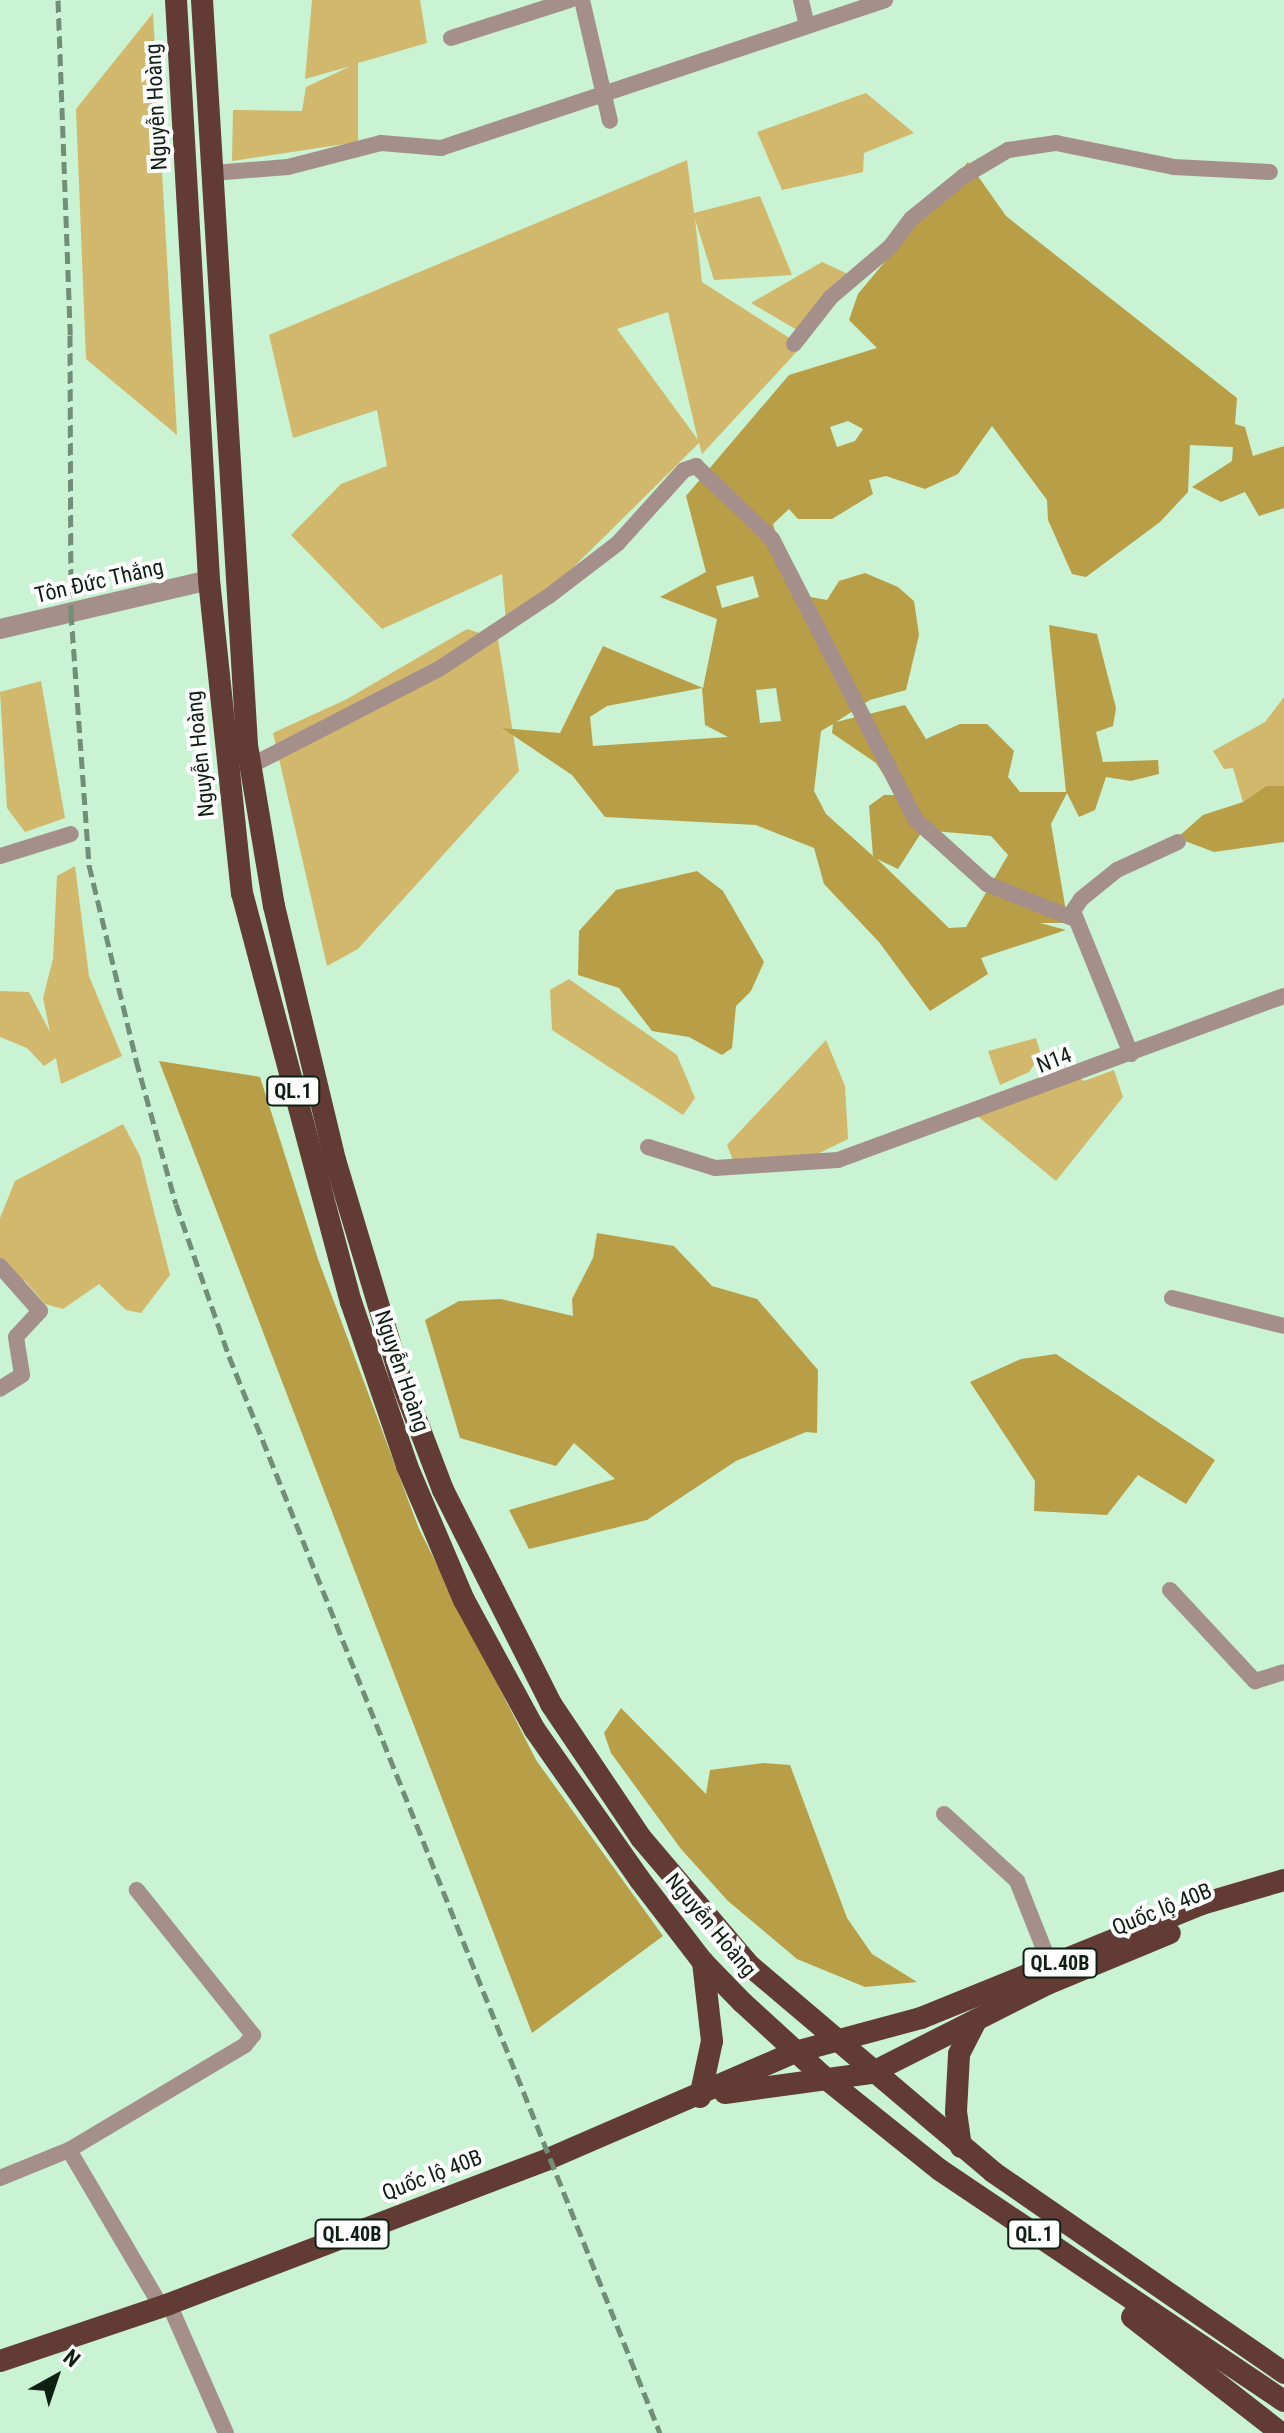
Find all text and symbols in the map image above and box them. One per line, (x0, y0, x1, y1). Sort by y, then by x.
street label: Nguyễn Hoàng (139, 43, 173, 171)
street label: Tôn Đức Thắng (32, 553, 166, 609)
street label: Nguyễn Hoàng (180, 690, 220, 818)
street label: N14 (1033, 1041, 1075, 1079)
road number: QL.1 (265, 1075, 321, 1107)
street label: Nguyễn Hoàng (369, 1307, 435, 1435)
street label: Nguyễn Hoàng (660, 1868, 762, 1982)
street label: Quốc lộ 40B (1108, 1877, 1216, 1941)
road number: QL.40B (1022, 1947, 1098, 1979)
street label: Quốc lộ 40B (378, 2144, 486, 2206)
road number: QL.40B (314, 2218, 390, 2250)
road number: QL.1 (1006, 2218, 1062, 2250)
north arrow (16, 2337, 96, 2417)
text: N (59, 2344, 85, 2372)

